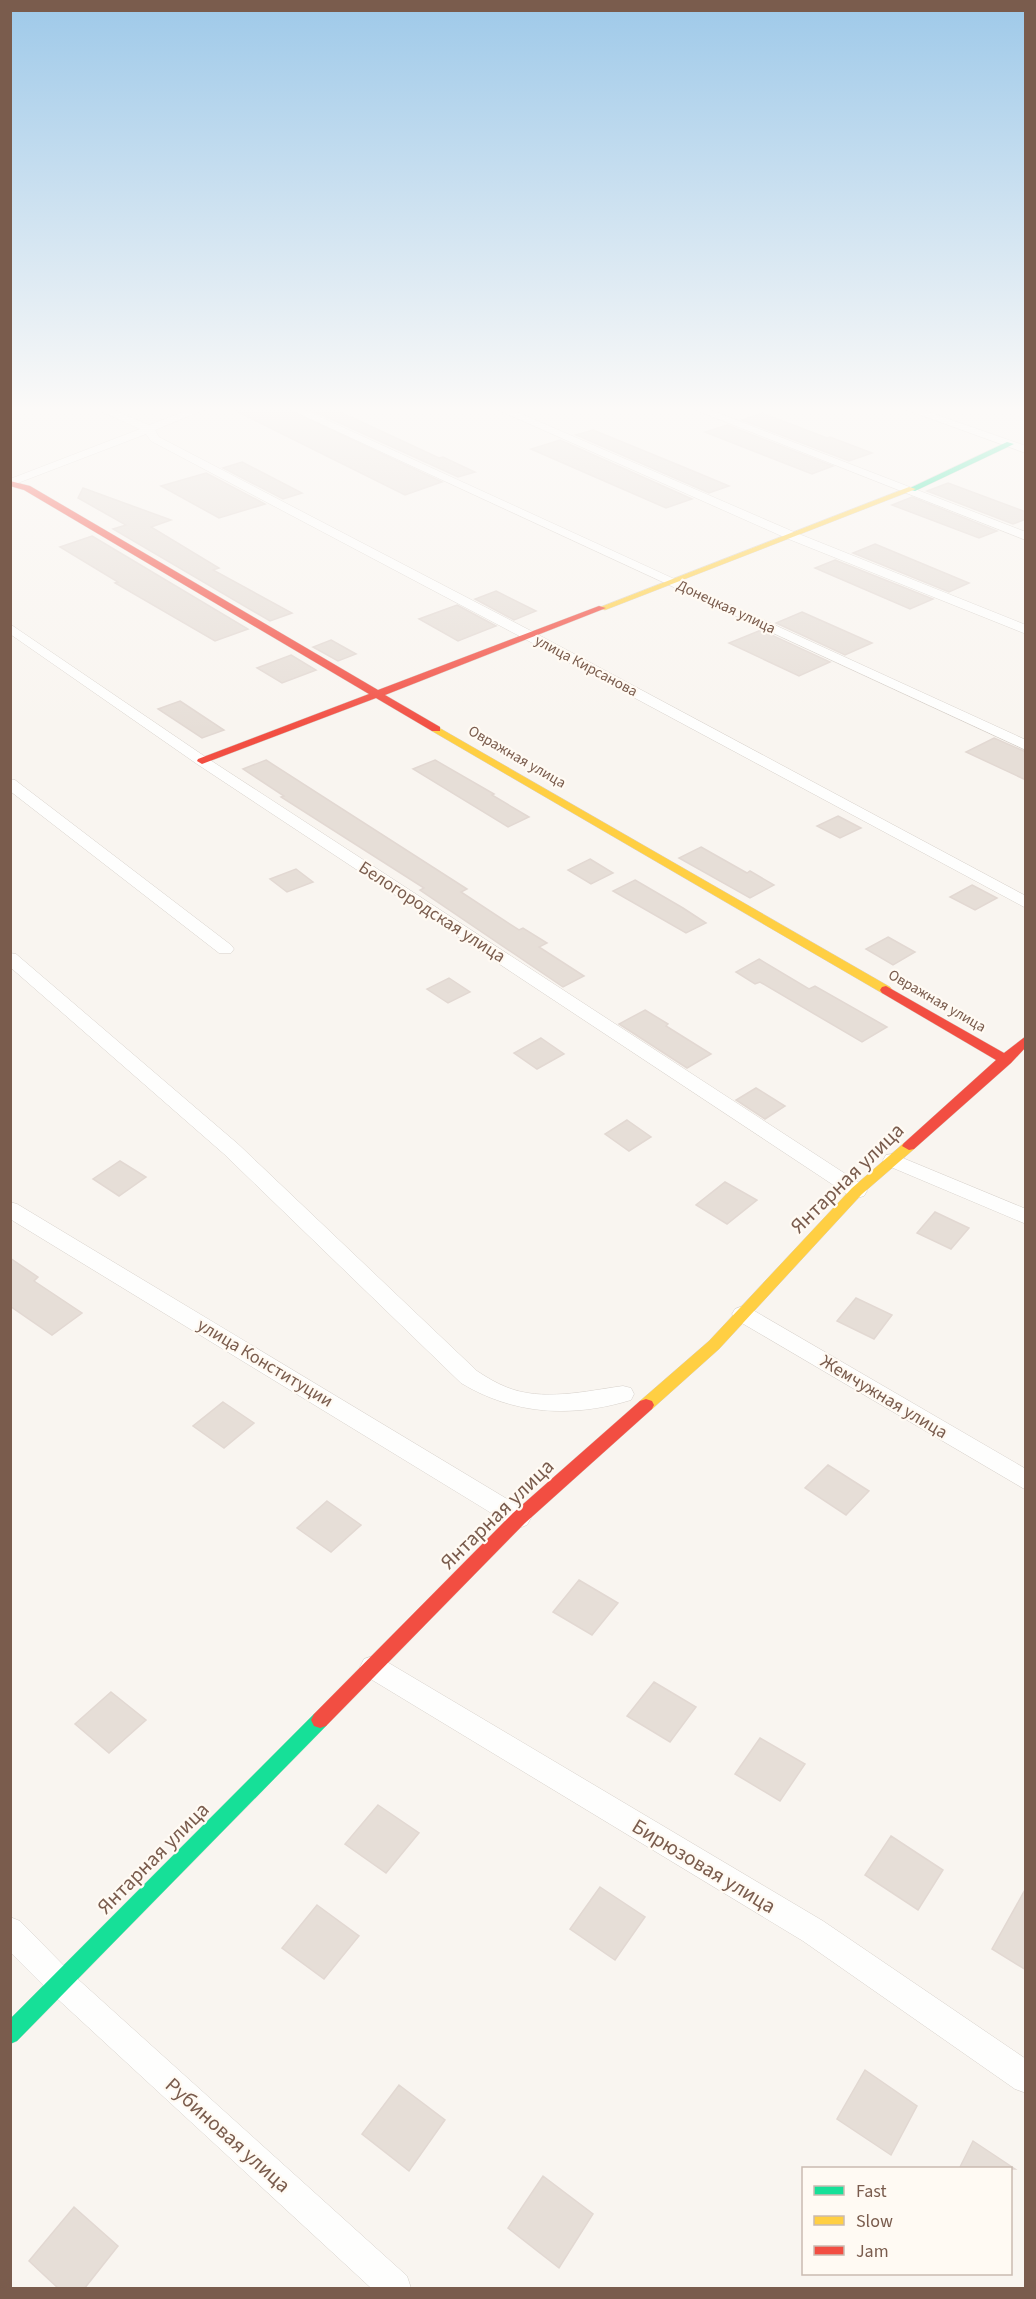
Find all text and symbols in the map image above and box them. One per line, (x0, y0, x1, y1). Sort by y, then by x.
street label: Донецкая улица (673, 575, 779, 639)
street label: улица Кирсанова (531, 630, 641, 702)
street label: Овражная улица (464, 721, 570, 793)
street label: Белогородская улица (354, 855, 510, 969)
street label: Овражная улица (884, 965, 990, 1037)
street label: Янтарная улица (783, 1116, 911, 1240)
street label: улица Конституции (192, 1312, 338, 1414)
street label: Жемчужная улица (816, 1349, 952, 1445)
street label: Янтарная улица (433, 1452, 561, 1576)
street label: Янтарная улица (90, 1795, 216, 1921)
street label: Бирюзовая улица (626, 1811, 782, 1921)
street label: Рубиновая улица (159, 2070, 297, 2200)
legend (802, 2167, 1012, 2275)
text: Fast (856, 2179, 887, 2204)
text: Slow (856, 2209, 893, 2234)
text: Jam (856, 2239, 889, 2264)

